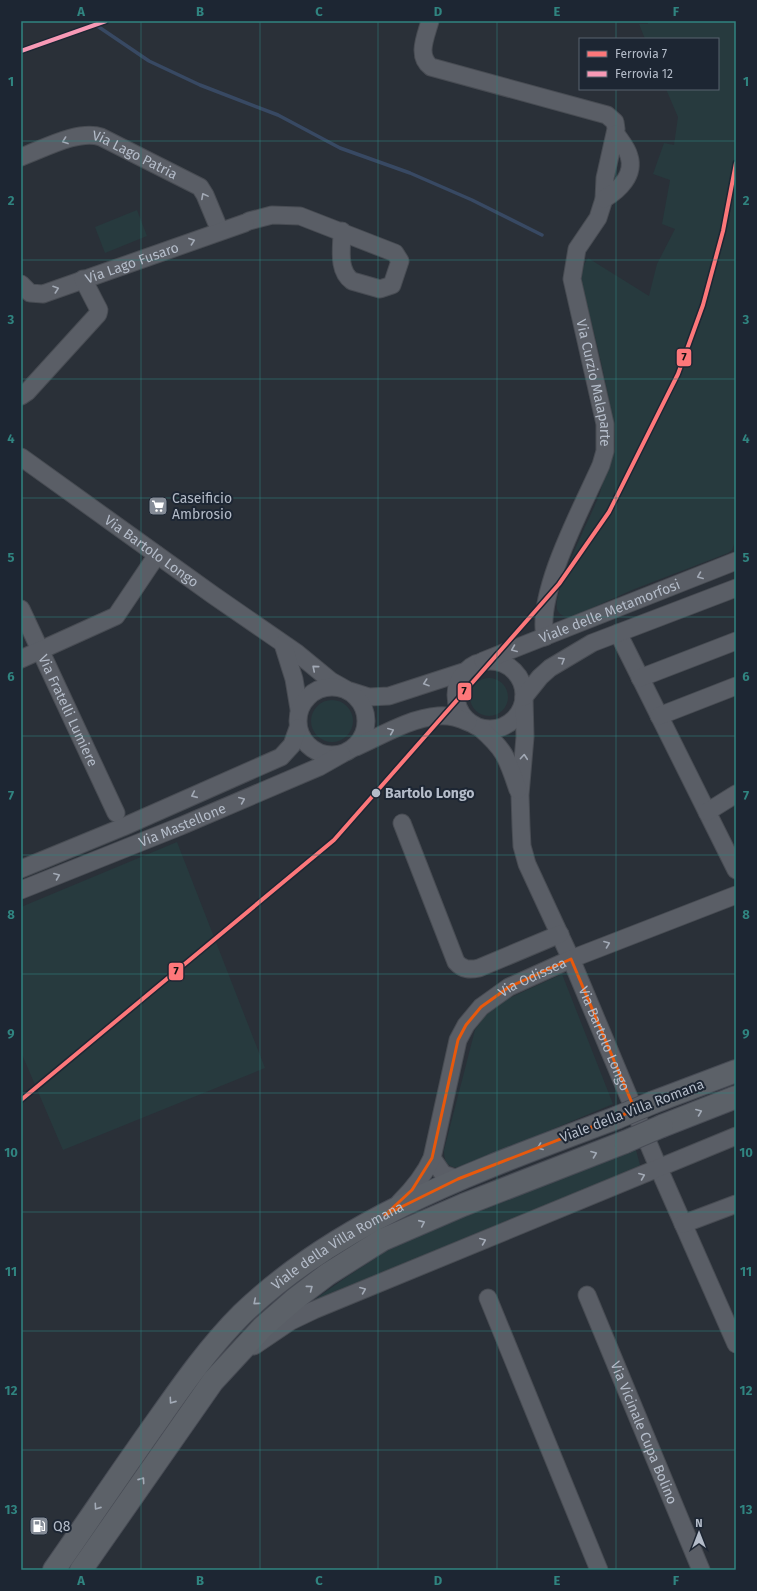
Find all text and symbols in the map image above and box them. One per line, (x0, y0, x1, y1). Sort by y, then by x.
text: A (76, 4, 85, 19)
text: B (196, 4, 204, 19)
text: C (315, 4, 323, 19)
text: D (434, 4, 443, 19)
text: E (554, 4, 561, 19)
text: F (673, 4, 680, 19)
legend (579, 38, 719, 90)
text: Ferrovia 7 (615, 47, 667, 61)
text: Ferrovia 12 (615, 67, 673, 81)
text: 1 (8, 74, 14, 89)
text: 1 (743, 74, 749, 89)
street label: Via Lago Patria (91, 127, 180, 183)
one-way arrow (61, 136, 68, 145)
one-way arrow (202, 192, 209, 200)
text: 2 (8, 193, 15, 208)
text: 2 (743, 193, 750, 208)
street label: Via Lago Fusaro (83, 238, 181, 287)
one-way arrow (188, 238, 195, 246)
one-way arrow (52, 286, 59, 294)
text: 3 (7, 312, 15, 327)
text: 3 (742, 312, 750, 327)
street label: Via Curzio Malaparte (573, 318, 614, 447)
line badge: 7 (676, 348, 692, 367)
text: 7 (681, 351, 687, 364)
text: 4 (7, 431, 15, 446)
text: 4 (742, 431, 750, 446)
place label: Caseificio Ambrosio (172, 490, 232, 523)
supermarket icon: Caseificio Ambrosio (147, 495, 169, 517)
street label: Via Bartolo Longo (101, 511, 202, 591)
text: 5 (8, 550, 15, 565)
text: 5 (743, 550, 750, 565)
one-way arrow (696, 571, 703, 579)
street label: Viale delle Metamorfosi (537, 576, 682, 647)
one-way arrow (510, 644, 518, 652)
street label: Via Fratelli Lumiere (35, 652, 102, 769)
one-way arrow (558, 657, 565, 665)
one-way arrow (313, 666, 320, 673)
text: 6 (7, 669, 15, 684)
text: 6 (742, 669, 750, 684)
one-way arrow (423, 679, 430, 687)
line badge: 7 (457, 682, 472, 701)
text: 7 (461, 685, 467, 698)
one-way arrow (387, 728, 395, 736)
one-way arrow (519, 754, 528, 760)
place label: Bartolo Longo (385, 785, 475, 802)
marker: Bartolo Longo (370, 787, 382, 799)
text: 7 (8, 788, 14, 803)
text: 7 (743, 788, 749, 803)
one-way arrow (190, 790, 198, 798)
one-way arrow (238, 797, 246, 805)
street label: Via Mastellone (136, 799, 229, 850)
one-way arrow (54, 872, 61, 880)
text: 8 (7, 907, 15, 922)
text: 8 (742, 907, 750, 922)
one-way arrow (604, 941, 611, 949)
street label: Via Odissea (495, 954, 569, 1001)
line badge: 7 (168, 962, 184, 981)
text: 7 (173, 965, 179, 978)
street label: Via Bartolo Longo (575, 984, 634, 1094)
text: 9 (7, 1026, 15, 1041)
text: 9 (742, 1026, 750, 1041)
street label: Viale della Villa Romana (557, 1076, 707, 1146)
one-way arrow (694, 1109, 702, 1117)
one-way arrow (537, 1142, 544, 1150)
text: 10 (4, 1145, 18, 1160)
text: 10 (739, 1145, 753, 1160)
one-way arrow (591, 1150, 598, 1158)
one-way arrow (638, 1173, 646, 1181)
street label: Viale della Villa Romana (268, 1198, 406, 1293)
one-way arrow (417, 1220, 425, 1228)
one-way arrow (480, 1238, 487, 1246)
text: 11 (5, 1264, 17, 1279)
text: 11 (740, 1264, 752, 1279)
one-way arrow (305, 1286, 312, 1293)
one-way arrow (359, 1287, 366, 1295)
one-way arrow (254, 1298, 261, 1305)
street label: Via Vicinale Cupa Bolino (607, 1359, 681, 1507)
text: 12 (5, 1383, 18, 1398)
text: 12 (740, 1383, 753, 1398)
one-way arrow (170, 1396, 177, 1403)
one-way arrow (138, 1477, 145, 1484)
text: 13 (5, 1502, 18, 1517)
text: 13 (740, 1502, 753, 1517)
one-way arrow (95, 1503, 102, 1510)
north arrow (679, 1513, 719, 1553)
fuel station icon: Q8 (28, 1515, 50, 1537)
text: N (695, 1517, 703, 1530)
place label: Q8 (53, 1518, 71, 1535)
text: A (76, 1573, 85, 1588)
text: B (196, 1573, 204, 1588)
text: C (315, 1573, 323, 1588)
text: D (434, 1573, 443, 1588)
text: E (554, 1573, 561, 1588)
text: F (673, 1573, 680, 1588)

